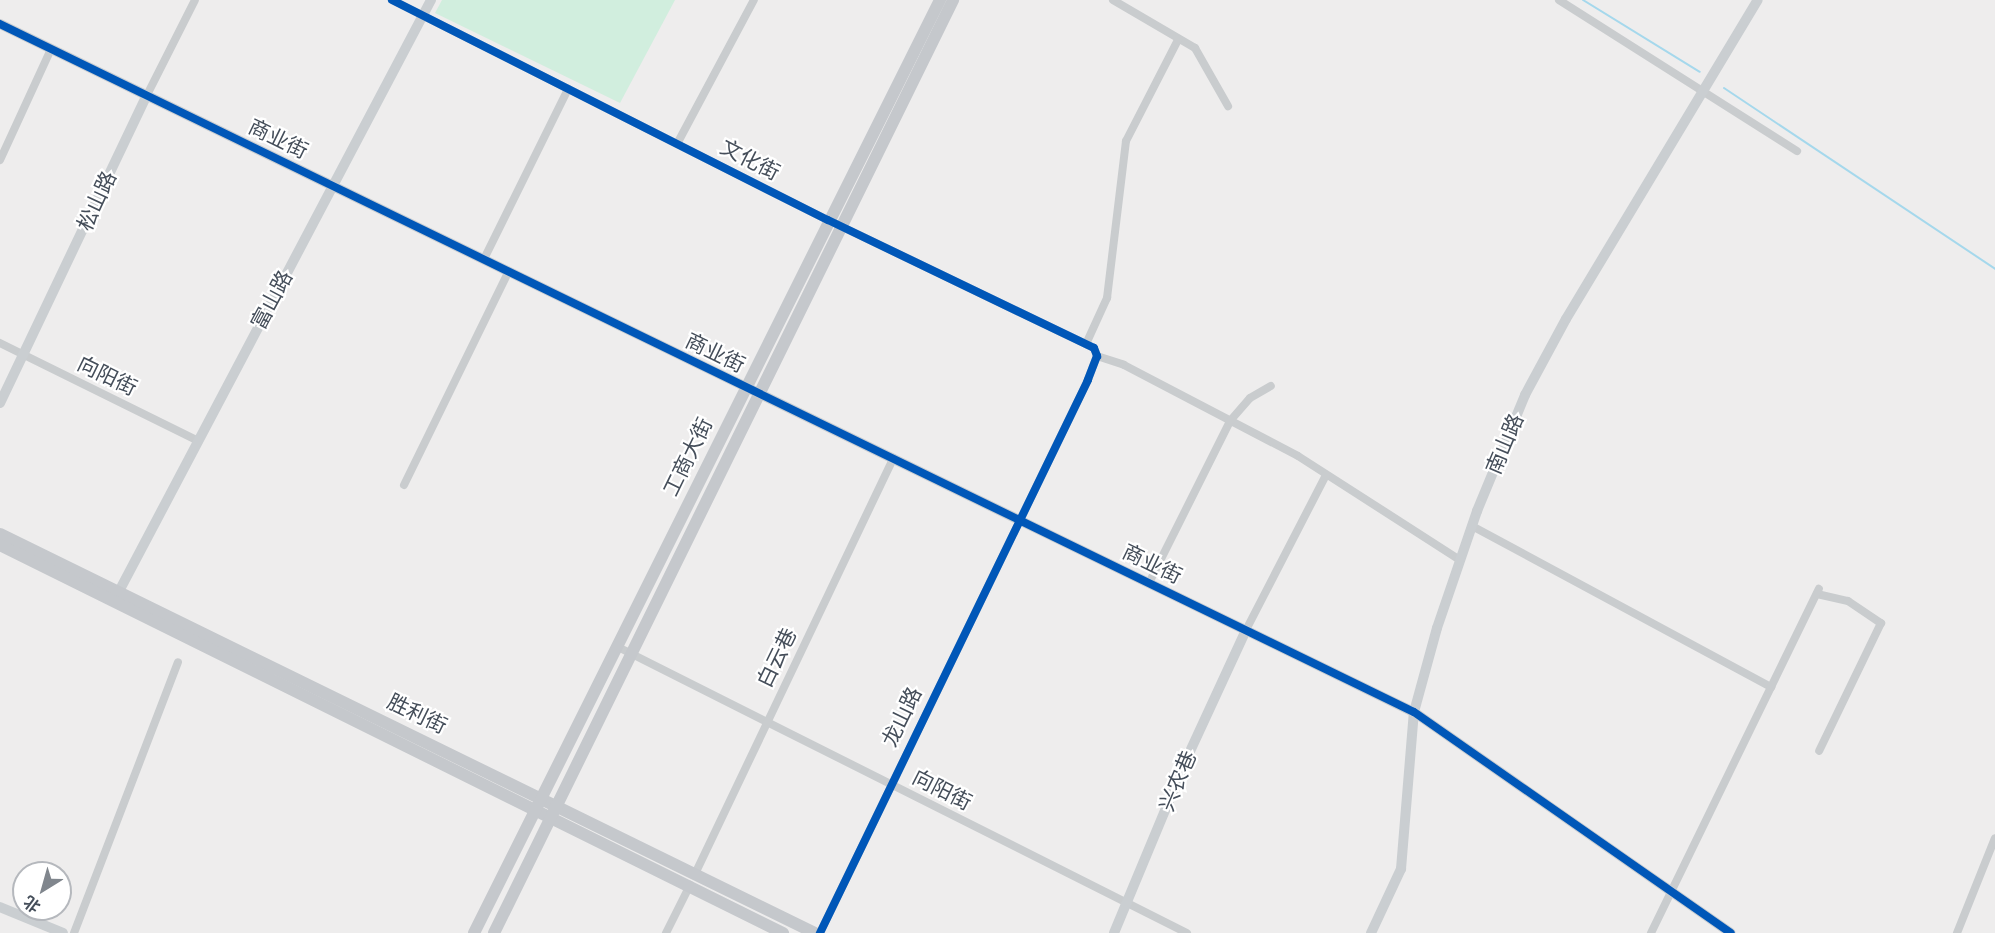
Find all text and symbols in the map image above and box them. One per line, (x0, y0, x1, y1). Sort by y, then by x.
street label: 商业街 (244, 114, 312, 164)
street label: 文化街 (716, 134, 784, 186)
street label: 松山路 (72, 167, 122, 235)
street label: 富山路 (246, 266, 298, 334)
street label: 商业街 (681, 328, 749, 378)
street label: 向阳街 (73, 351, 141, 401)
street label: 南山路 (1481, 410, 1529, 478)
street label: 工商大街 (658, 414, 718, 500)
street label: 商业街 (1118, 539, 1186, 589)
street label: 白云巷 (752, 624, 802, 692)
street label: 龙山路 (877, 683, 927, 751)
street label: 胜利街 (383, 689, 451, 739)
street label: 兴农巷 (1154, 747, 1202, 815)
street label: 向阳街 (908, 764, 976, 816)
north arrow (12, 861, 72, 921)
text: 北 (21, 893, 44, 916)

